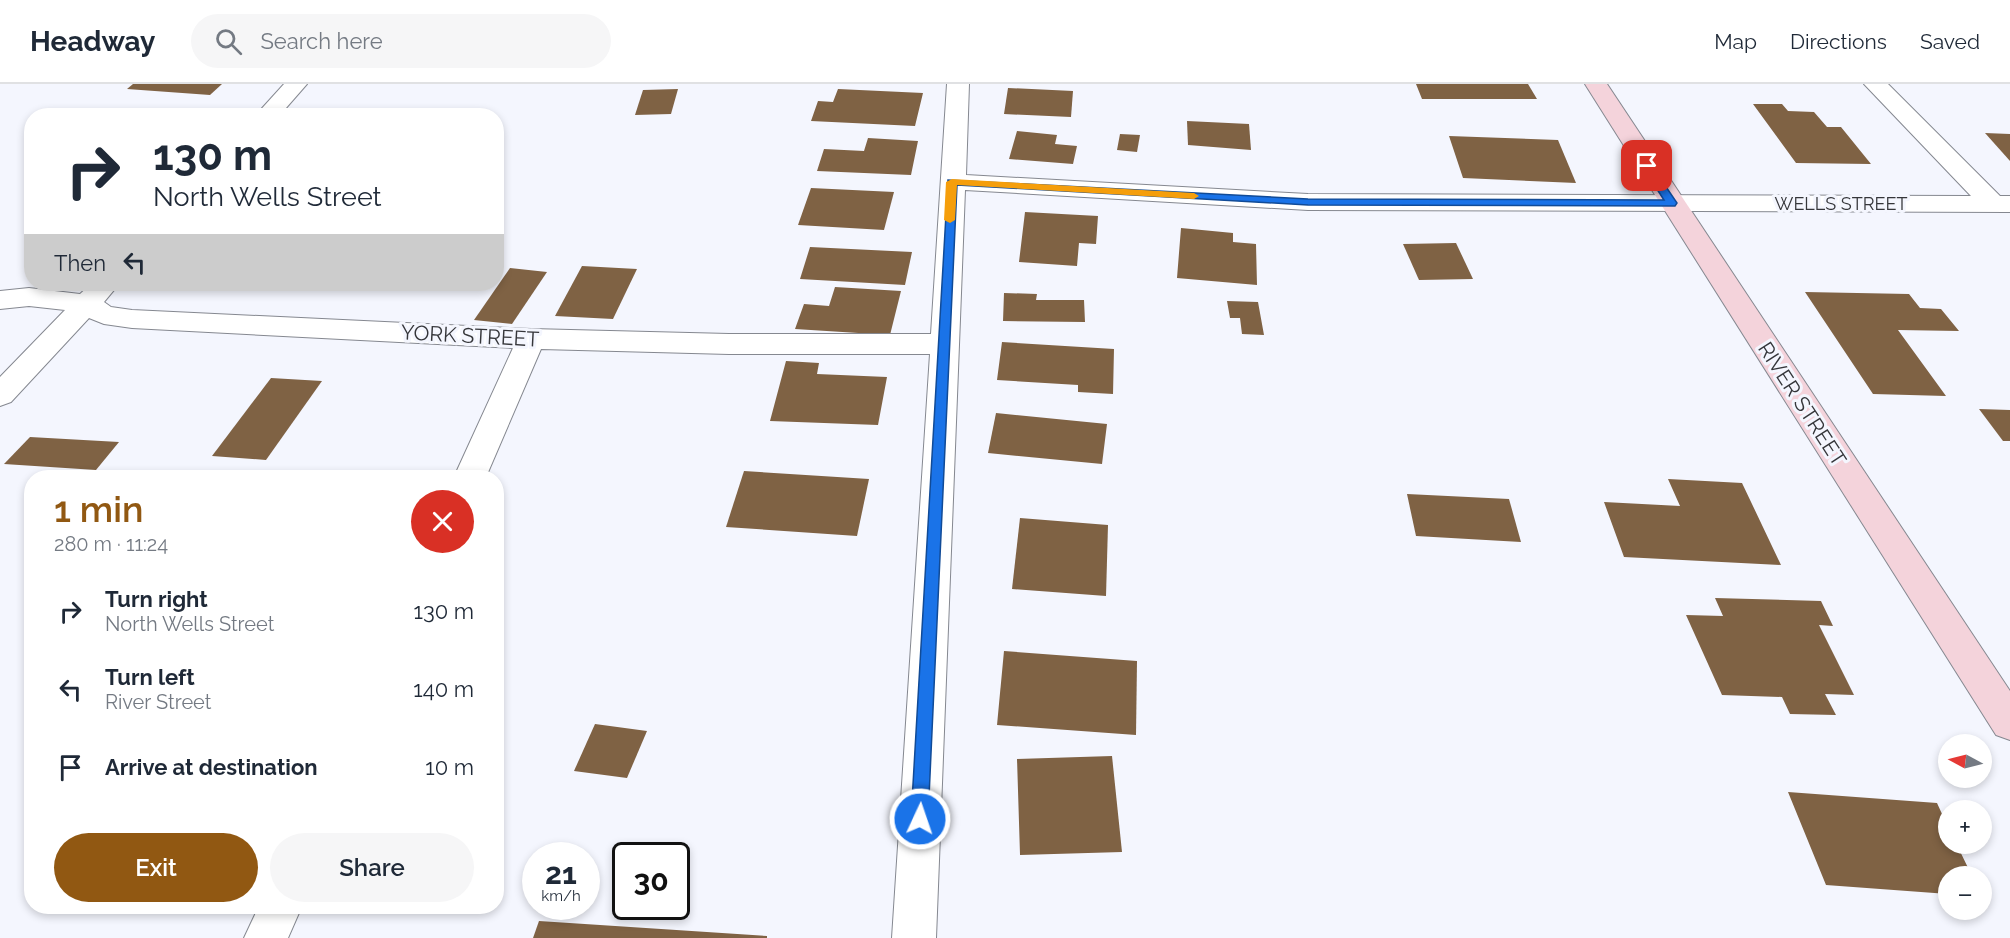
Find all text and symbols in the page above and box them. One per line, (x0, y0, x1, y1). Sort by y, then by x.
search box (191, 14, 611, 68)
text: Headway (30, 25, 155, 58)
icon: search (212, 25, 245, 58)
text: Search here (260, 28, 383, 54)
text: Map (1714, 29, 1757, 54)
text: Directions (1790, 29, 1887, 54)
text: Saved (1920, 29, 1980, 54)
text: 130 m (153, 131, 272, 180)
icon: right (54, 132, 132, 210)
pin (1621, 140, 1672, 191)
icon: arrive (1630, 149, 1663, 182)
text: North Wells Street (153, 181, 382, 212)
street label: WELLS STREET (1775, 193, 1907, 214)
icon: left (118, 246, 151, 279)
text: Then (54, 250, 106, 276)
street label: YORK STREET (400, 319, 540, 352)
street label: RIVER STREET (1753, 337, 1852, 471)
text: 1 min (54, 488, 143, 530)
button: close (411, 490, 474, 553)
text: 280 m · 11:24 (54, 532, 168, 556)
text: Turn right (105, 586, 208, 612)
icon: right (54, 595, 87, 628)
text: 130 m (414, 598, 474, 624)
text: North Wells Street (105, 612, 274, 636)
text: Turn left (105, 664, 195, 690)
icon: left (54, 673, 87, 706)
text: 140 m (413, 676, 474, 702)
text: River Street (105, 690, 211, 714)
north arrow (1938, 734, 1992, 788)
map controls (1938, 734, 1992, 920)
icon: arrive (54, 751, 87, 784)
text: Arrive at destination (105, 754, 318, 780)
text: 10 m (425, 754, 474, 780)
position arrow (888, 787, 952, 851)
button: + (1938, 800, 1992, 854)
button: Exit (54, 833, 258, 902)
button: Share (270, 833, 474, 902)
speed limit sign: 30 (612, 842, 690, 920)
text: 21 (545, 856, 577, 891)
button: − (1938, 866, 1992, 920)
text: km/h (541, 887, 581, 905)

